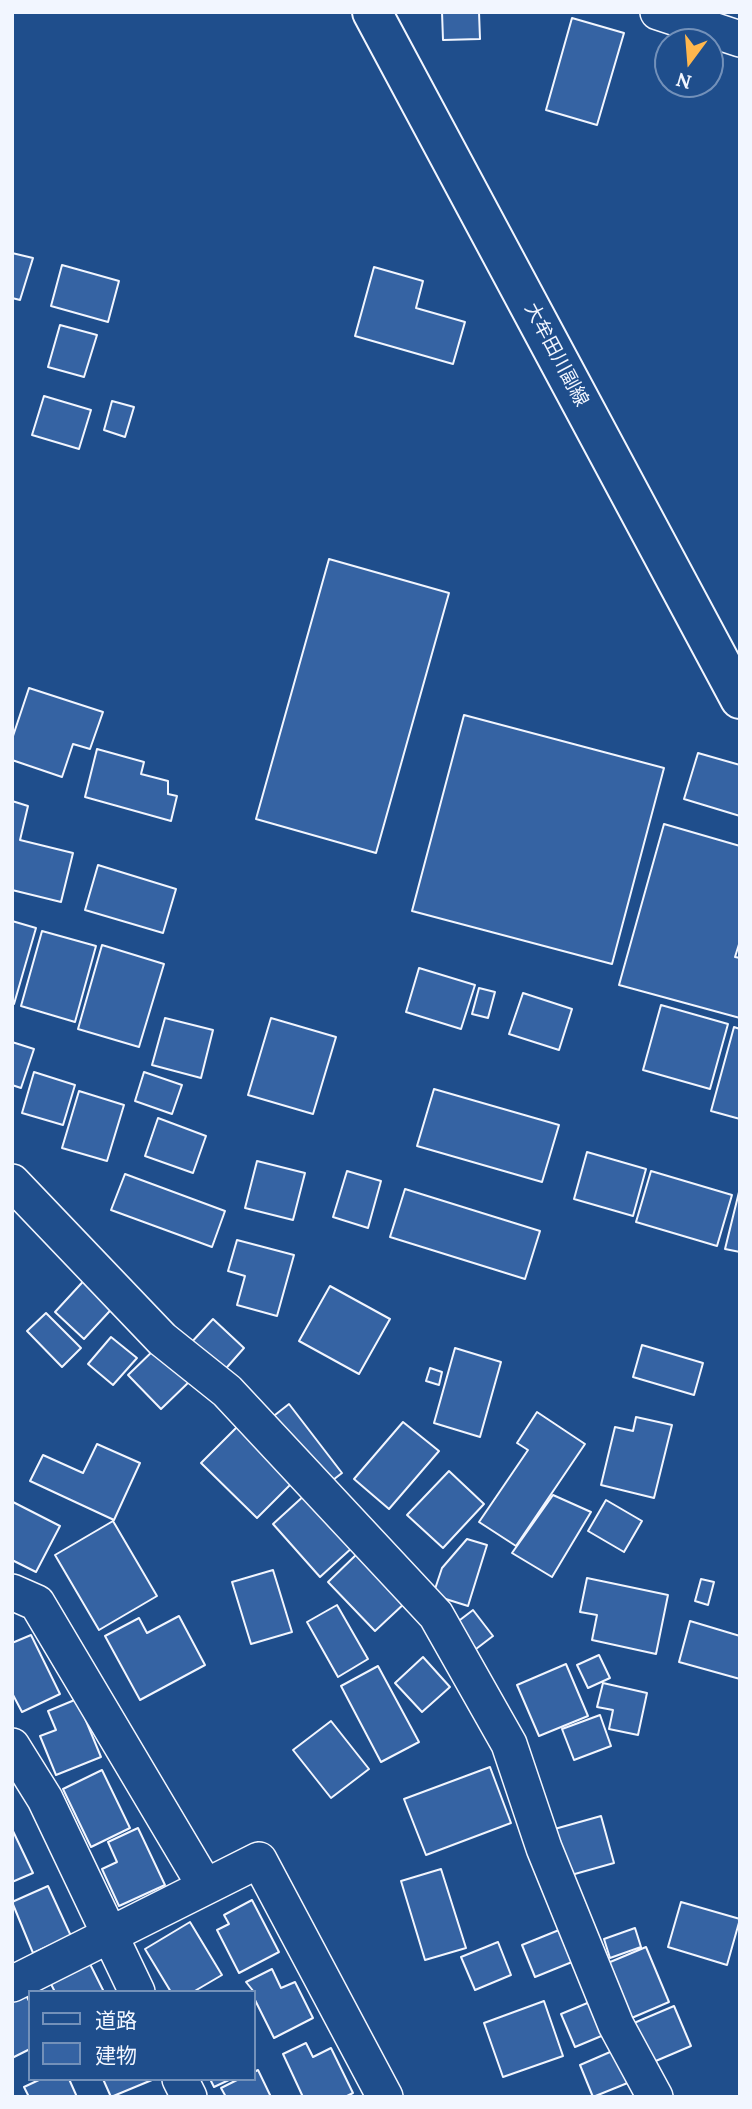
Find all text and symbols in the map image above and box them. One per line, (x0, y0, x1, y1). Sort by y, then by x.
north arrow (654, 28, 724, 98)
text: N (673, 68, 694, 95)
street label: 大牟田川副線 (519, 299, 593, 411)
legend (28, 1990, 256, 2081)
text: 道路 (95, 2007, 137, 2034)
text: 建物 (95, 2042, 137, 2069)

